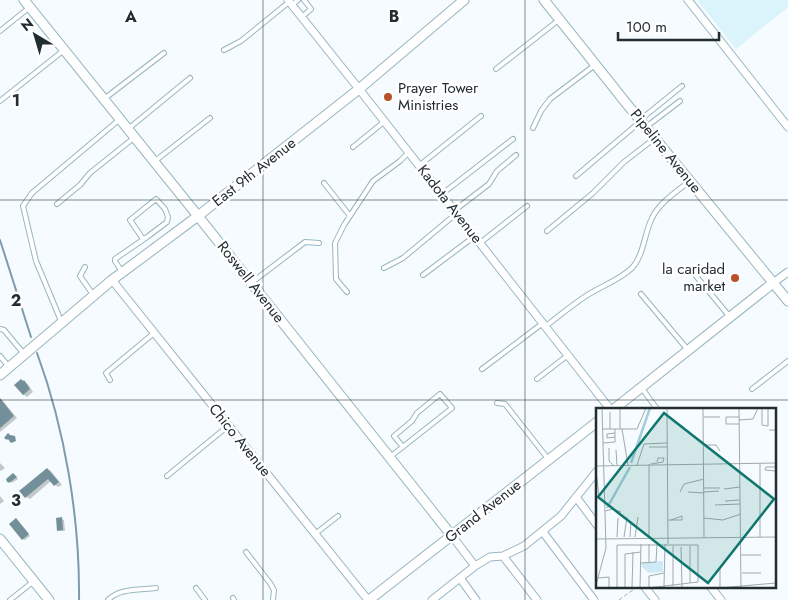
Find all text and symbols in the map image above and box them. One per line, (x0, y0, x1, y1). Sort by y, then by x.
text: A (124, 5, 137, 28)
text: B (389, 5, 399, 28)
north arrow (10, 10, 60, 60)
scale bar (618, 10, 719, 42)
text: N (16, 13, 38, 36)
text: 100 m (626, 16, 667, 38)
place label: Prayer Tower Ministries (398, 77, 479, 116)
text: 1 (12, 89, 20, 112)
marker: Prayer Tower Ministries (382, 91, 394, 103)
street label: Pipeline Avenue (625, 104, 707, 198)
street label: East 9th Avenue (207, 132, 301, 212)
street label: Kadota Avenue (412, 160, 488, 248)
street label: Roswell Avenue (212, 236, 290, 328)
place label: la caridad market (662, 258, 725, 297)
marker: la caridad market (729, 272, 741, 284)
text: 2 (11, 289, 21, 312)
street label: Chico Avenue (204, 399, 277, 482)
inset map (596, 408, 776, 588)
street label: Grand Avenue (440, 474, 526, 548)
text: 3 (11, 489, 21, 512)

